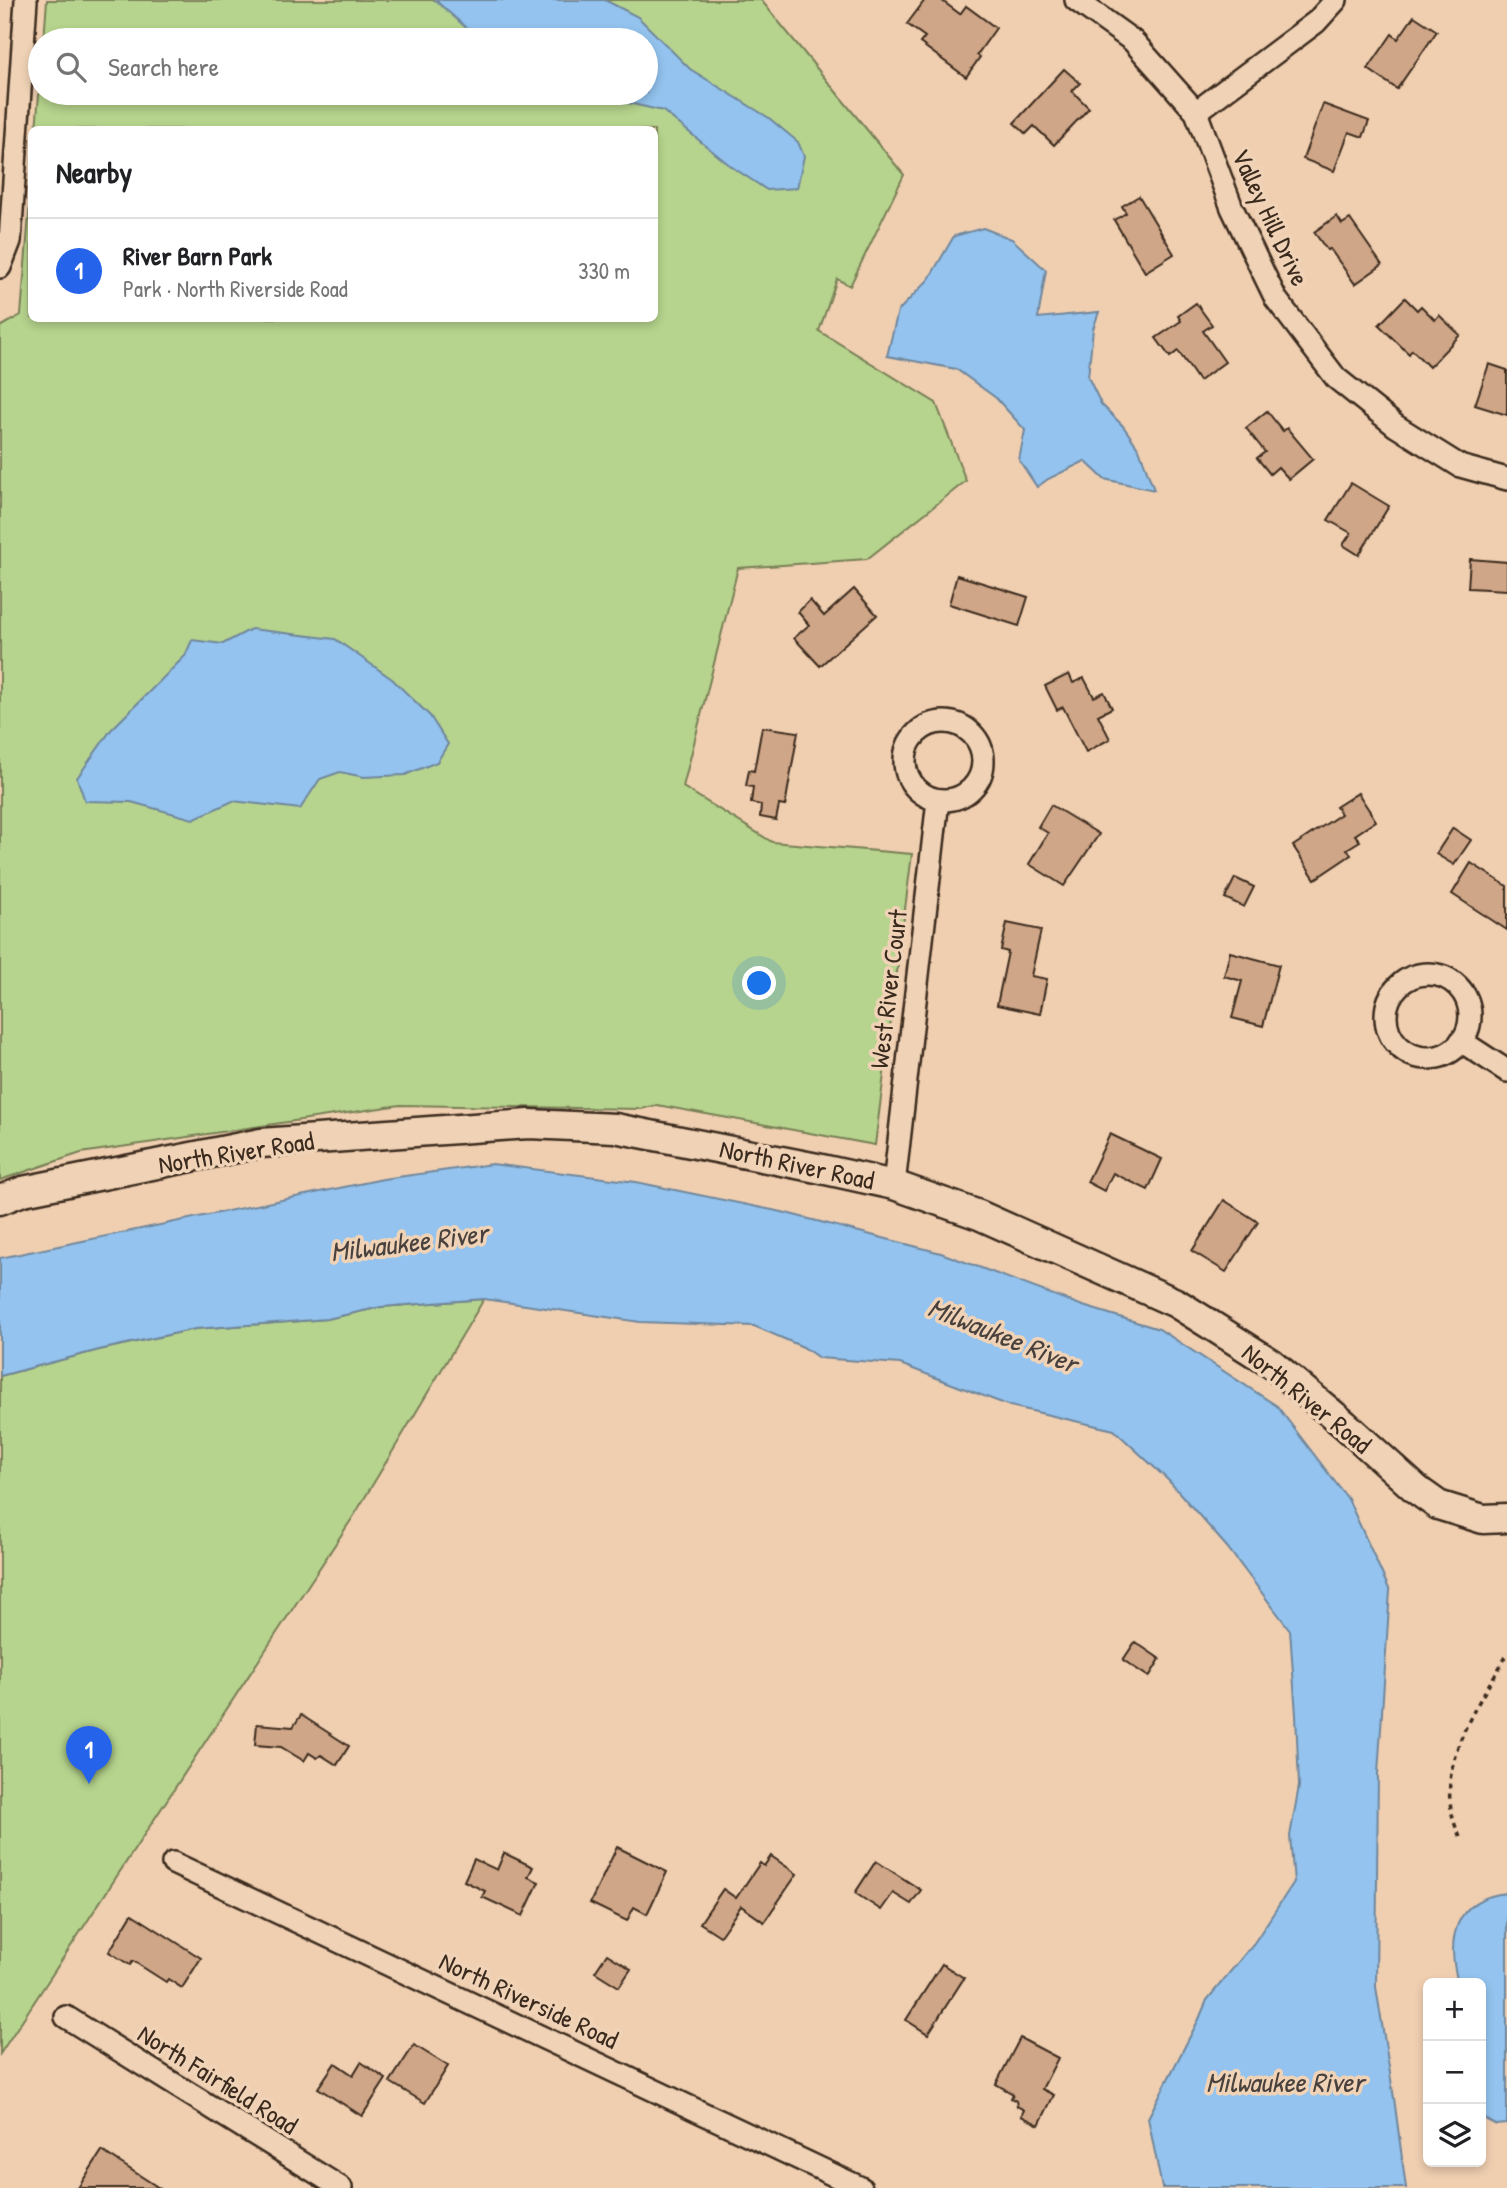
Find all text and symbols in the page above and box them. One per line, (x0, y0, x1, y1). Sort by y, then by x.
search box (28, 28, 658, 105)
icon: search (52, 48, 90, 86)
text: Search here (108, 49, 219, 84)
street label: Valley Hill Drive (1224, 143, 1318, 291)
text: Nearby (56, 152, 132, 192)
text: River Barn Park (123, 238, 272, 273)
text: 1 (75, 255, 83, 286)
text: 330 m (578, 255, 630, 286)
text: Park · North Riverside Road (123, 273, 348, 304)
street label: West River Court (861, 907, 915, 1070)
your location (742, 966, 776, 1000)
street label: North River Road (156, 1122, 316, 1182)
street label: North River Road (717, 1131, 877, 1197)
water label: Milwaukee River (328, 1213, 493, 1270)
water label: Milwaukee River (923, 1288, 1086, 1383)
street label: North River Road (1235, 1335, 1379, 1461)
pin: 1 (66, 1726, 112, 1784)
street label: North Riverside Road (434, 1943, 624, 2057)
map controls (1423, 1978, 1486, 2167)
button: + (1423, 1978, 1486, 2041)
street label: North Fairfield Road (131, 2016, 305, 2142)
button: − (1423, 2041, 1486, 2104)
water label: Milwaukee River (1206, 2063, 1367, 2101)
button: layers (1423, 2104, 1486, 2167)

